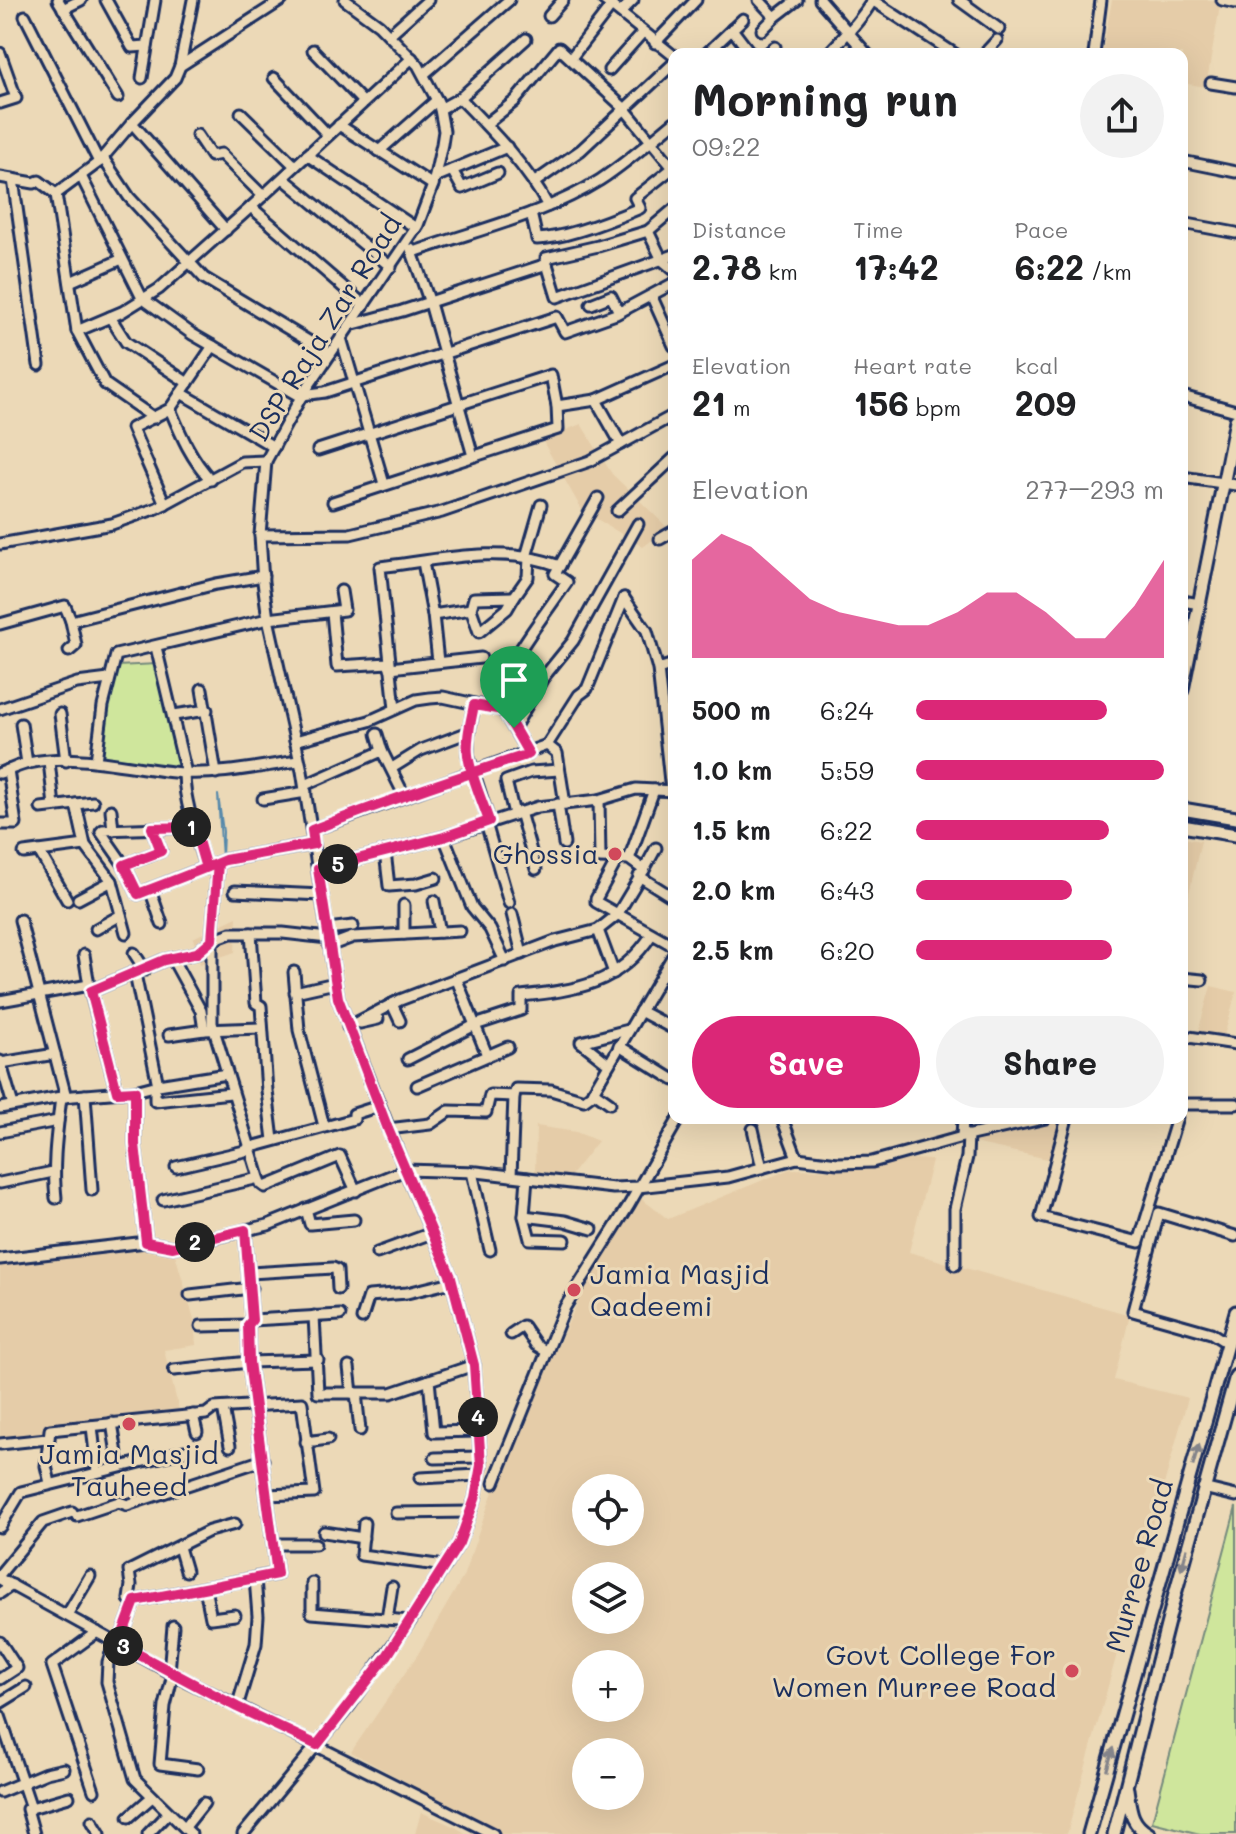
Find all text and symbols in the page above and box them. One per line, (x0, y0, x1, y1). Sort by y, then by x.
text: Morning run (692, 70, 958, 127)
button: share (1080, 74, 1164, 158)
text: 09:22 (692, 129, 760, 163)
street label: DSP Raja Zar Road (240, 207, 409, 448)
text: Distance (692, 215, 787, 244)
text: Time (853, 215, 903, 244)
text: Pace (1015, 215, 1068, 244)
text: 2.78 (692, 244, 762, 289)
text: 17:42 (853, 244, 939, 289)
text: 6:22 (1015, 244, 1084, 289)
text: km (762, 257, 798, 286)
text: /km (1084, 257, 1132, 286)
text: Elevation (692, 351, 791, 380)
text: Heart rate (853, 351, 972, 380)
text: kcal (1015, 351, 1059, 380)
text: 21 (692, 380, 726, 425)
text: 156 (853, 380, 909, 425)
text: 209 (1015, 380, 1076, 425)
text: m (726, 393, 751, 422)
text: bpm (909, 393, 961, 422)
text: Elevation (692, 472, 809, 506)
text: 277–293 m (1025, 472, 1164, 506)
pin (480, 646, 548, 728)
icon: arrive (492, 658, 536, 702)
text: 500 m (692, 693, 771, 727)
text: 6:24 (820, 693, 874, 727)
text: 1.0 km (692, 753, 772, 787)
text: 5:59 (820, 753, 874, 787)
pin: 1 (171, 807, 211, 847)
text: 1 (186, 812, 196, 841)
text: 1.5 km (692, 813, 771, 847)
text: 6:22 (820, 813, 873, 847)
place label: Ghossia (493, 835, 599, 871)
pin: 5 (318, 844, 358, 884)
marker: Ghossia (606, 845, 624, 863)
text: 5 (332, 849, 344, 878)
text: 2.0 km (692, 873, 775, 907)
text: 6:43 (820, 873, 874, 907)
text: 2.5 km (692, 933, 774, 967)
text: 6:20 (820, 933, 874, 967)
button: Save (692, 1016, 920, 1108)
button: Share (936, 1016, 1164, 1108)
pin: 2 (175, 1222, 215, 1262)
text: 2 (189, 1227, 201, 1256)
place label: Jamia Masjid Qadeemi (590, 1255, 769, 1323)
marker: Jamia Masjid Qadeemi (565, 1281, 583, 1299)
pin: 4 (458, 1397, 498, 1437)
text: 4 (471, 1402, 485, 1431)
marker: Jamia Masjid Tauheed (120, 1415, 138, 1433)
place label: Jamia Masjid Tauheed (39, 1435, 219, 1503)
one-way arrow (1190, 1442, 1202, 1467)
map controls (572, 1474, 644, 1810)
button: locate (572, 1474, 644, 1546)
street label: Murree Road (1096, 1475, 1180, 1657)
one-way arrow (1178, 1547, 1190, 1572)
button: layers (572, 1562, 644, 1634)
pin: 3 (103, 1626, 143, 1666)
text: 3 (116, 1631, 130, 1660)
place label: Govt College For Women Murree Road (772, 1636, 1056, 1704)
button: + (572, 1650, 644, 1722)
marker: Govt College For Women Murree Road (1063, 1662, 1081, 1680)
button: − (572, 1738, 644, 1810)
one-way arrow (1104, 1746, 1117, 1770)

